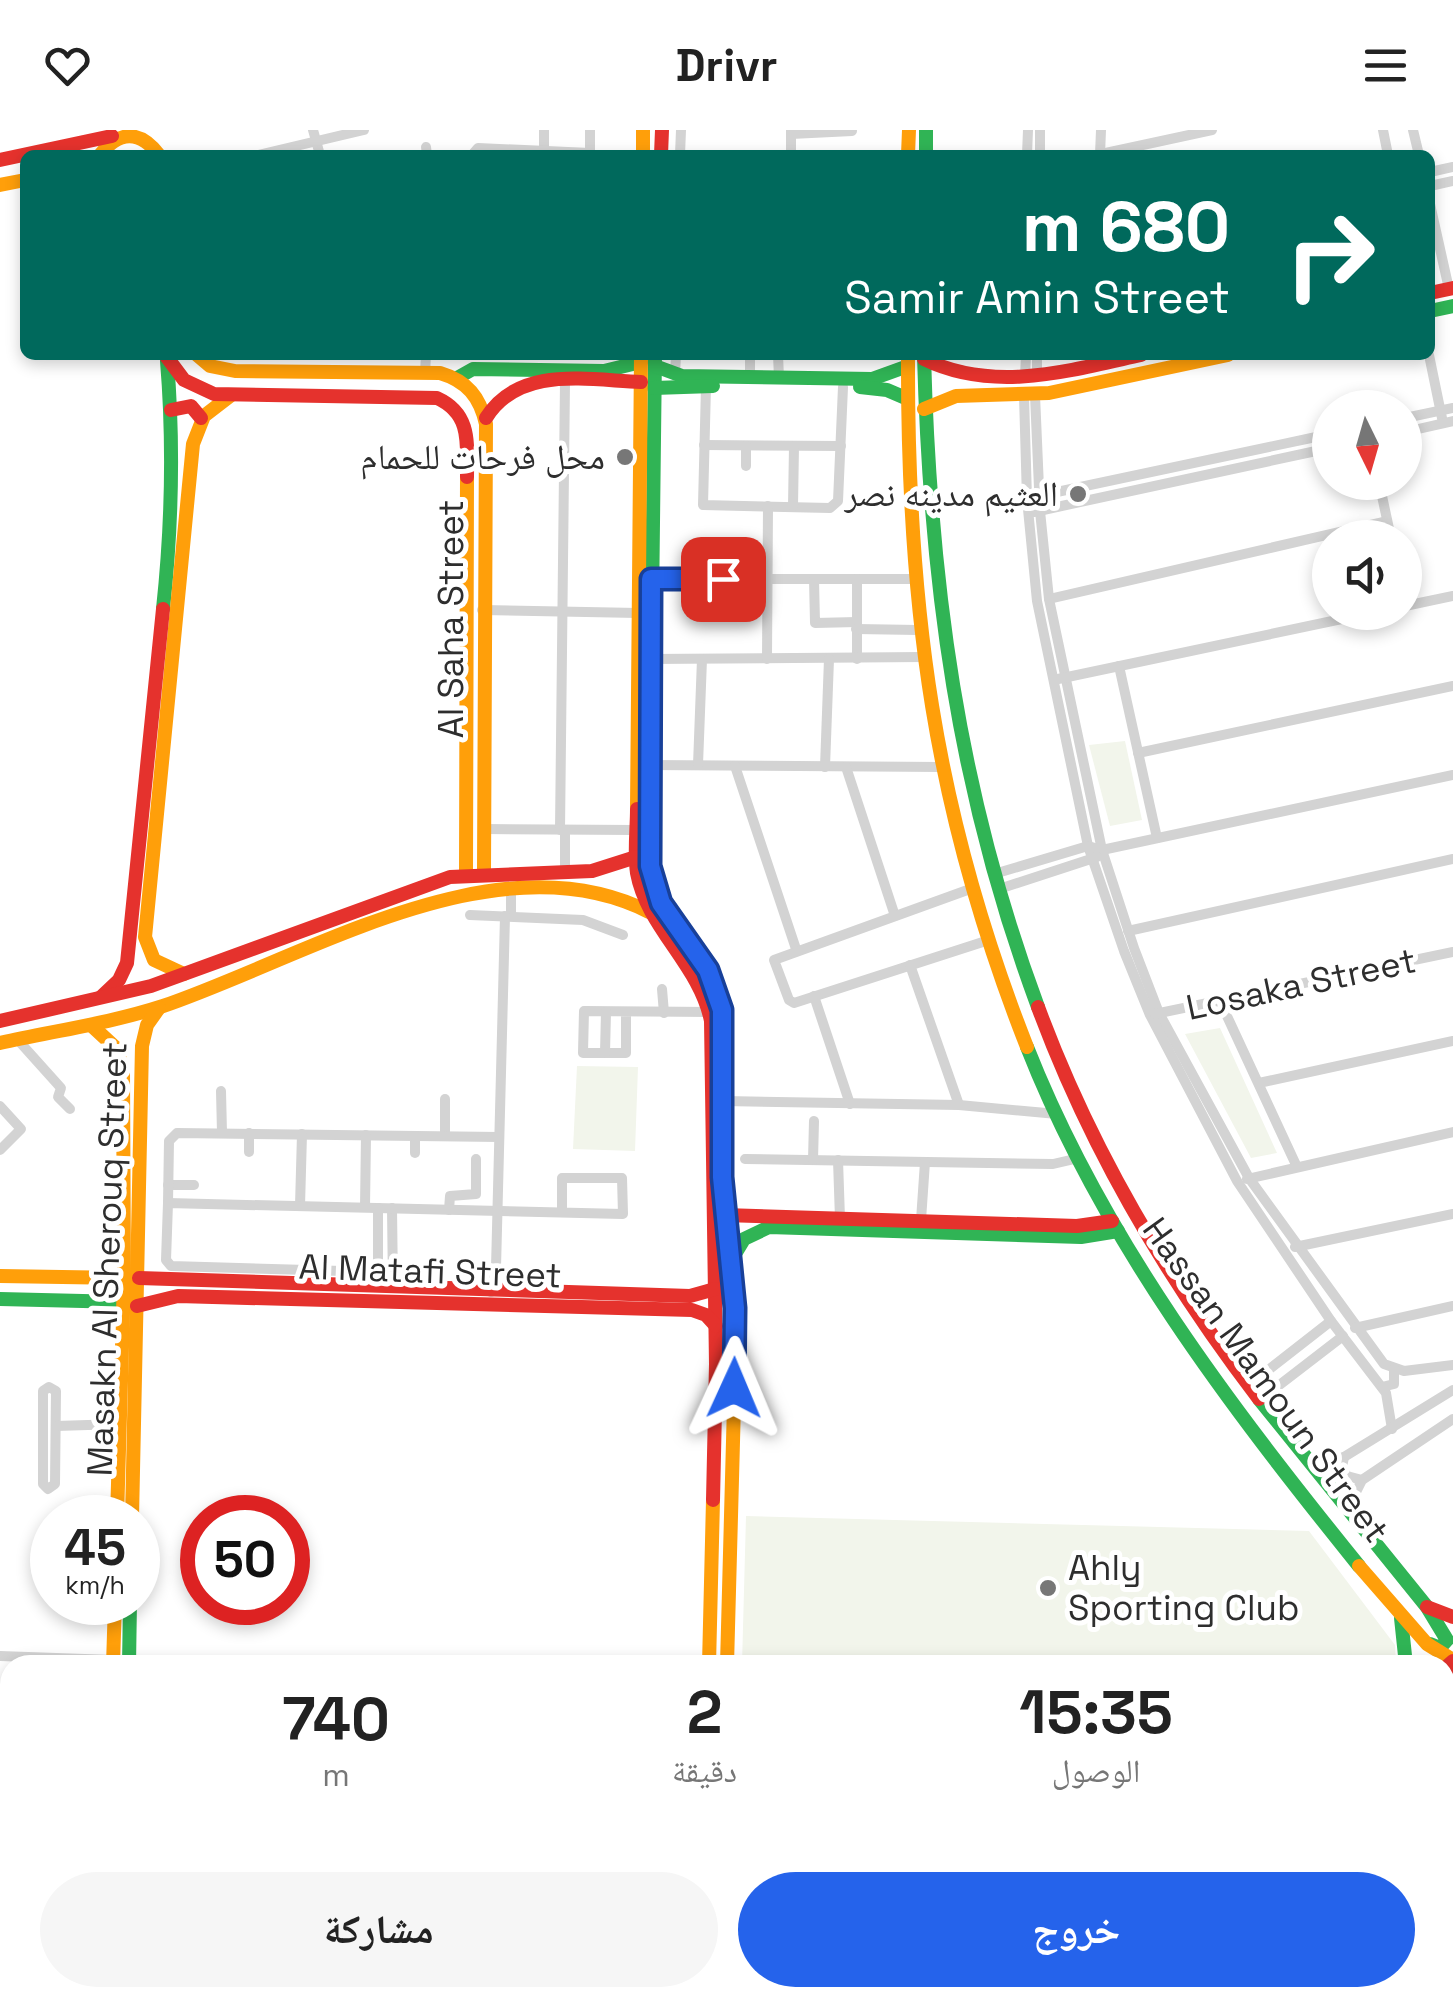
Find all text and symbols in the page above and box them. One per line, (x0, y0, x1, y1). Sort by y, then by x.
text: Drivr (675, 37, 778, 94)
icon: heart (40, 38, 95, 93)
icon: menu (1358, 38, 1413, 93)
text: 680 m (1022, 182, 1230, 271)
icon: right (1265, 190, 1395, 320)
text: Samir Amin Street (844, 269, 1230, 326)
north arrow (1312, 390, 1422, 500)
map controls (1312, 390, 1422, 630)
place label: محل فرحات للحمام (360, 435, 605, 480)
marker: محل فرحات للحمام (614, 446, 636, 468)
place label: العثيم مدينه نصر (843, 472, 1058, 517)
marker: العثيم مدينه نصر (1067, 483, 1089, 505)
street label: Al Saha Street (429, 500, 473, 738)
button: sound (1312, 520, 1422, 630)
pin (681, 537, 766, 622)
icon: arrive (696, 552, 751, 607)
street label: Losaka Street (1182, 938, 1420, 1030)
street label: Masakn Al Sherouq Street (77, 1041, 137, 1477)
street label: Hassan Mamoun Street (1133, 1209, 1399, 1551)
street label: Al Matafi Street (298, 1244, 562, 1298)
position arrow (682, 1336, 786, 1440)
speed limit sign: 50 (180, 1495, 310, 1625)
text: 45 (64, 1516, 126, 1580)
place label: Ahly Sporting Club (1068, 1546, 1299, 1630)
text: km/h (65, 1569, 125, 1601)
marker: Ahly Sporting Club (1037, 1577, 1059, 1599)
text: 2 (687, 1674, 722, 1751)
text: 15:35 (1019, 1674, 1173, 1751)
text: 740 (282, 1681, 390, 1758)
text: دقيقة (672, 1751, 737, 1791)
text: الوصول (1052, 1751, 1140, 1791)
text: m (322, 1755, 350, 1795)
button: مشاركة (40, 1872, 718, 1987)
button: خروج (738, 1872, 1415, 1987)

